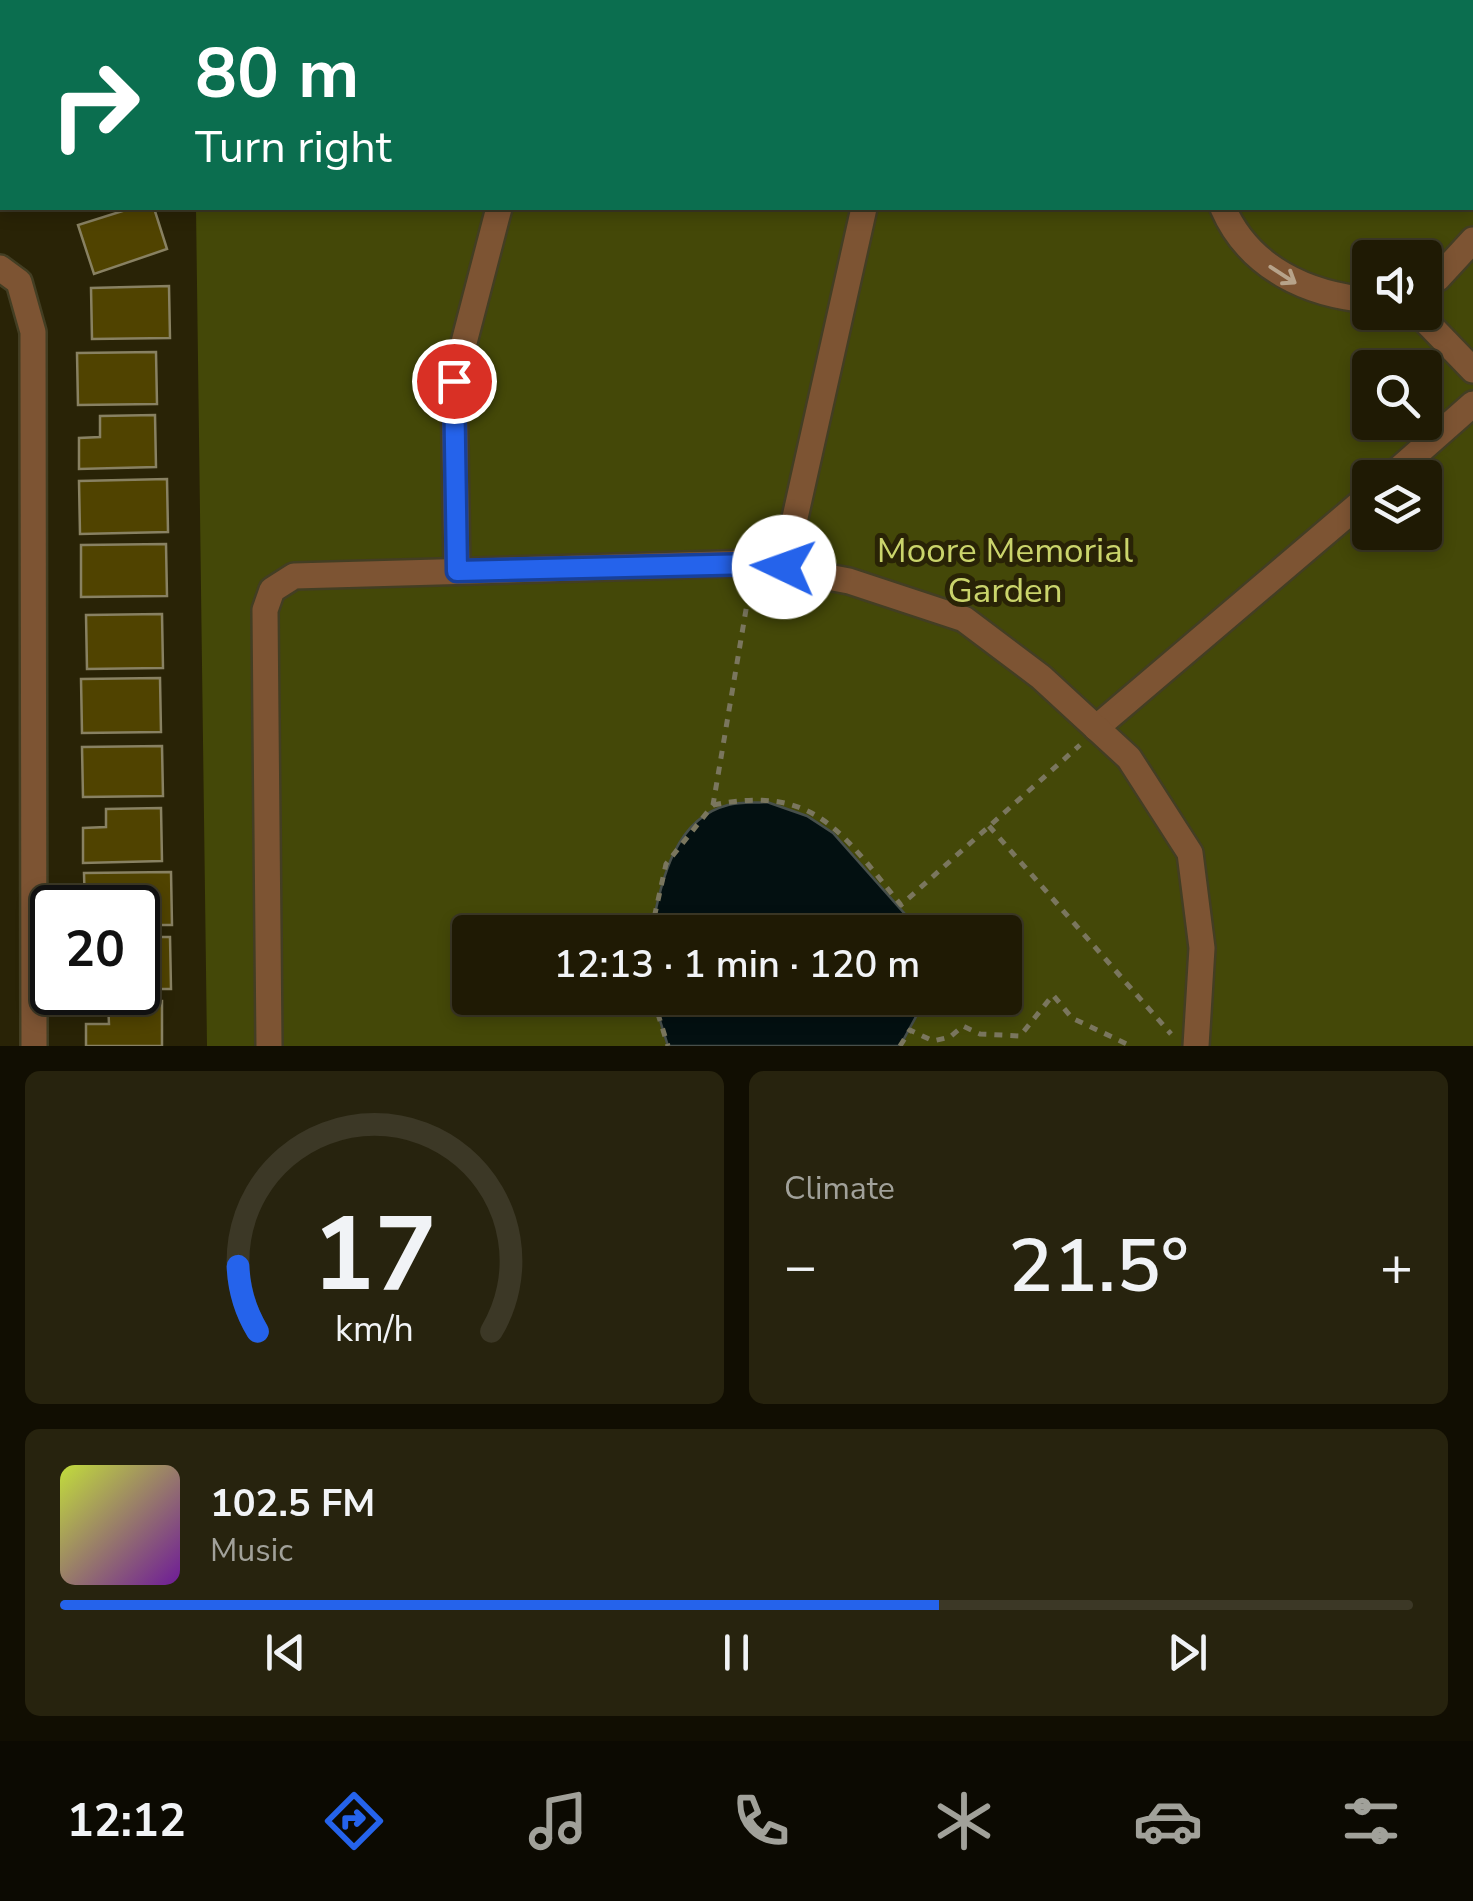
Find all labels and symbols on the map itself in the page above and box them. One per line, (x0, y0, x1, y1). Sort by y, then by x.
one-way arrow (1269, 264, 1297, 285)
pin (412, 339, 497, 424)
position arrow (732, 515, 836, 619)
park label: Moore Memorial Garden (877, 527, 1134, 614)
speed limit sign: 20 (30, 885, 160, 1015)

